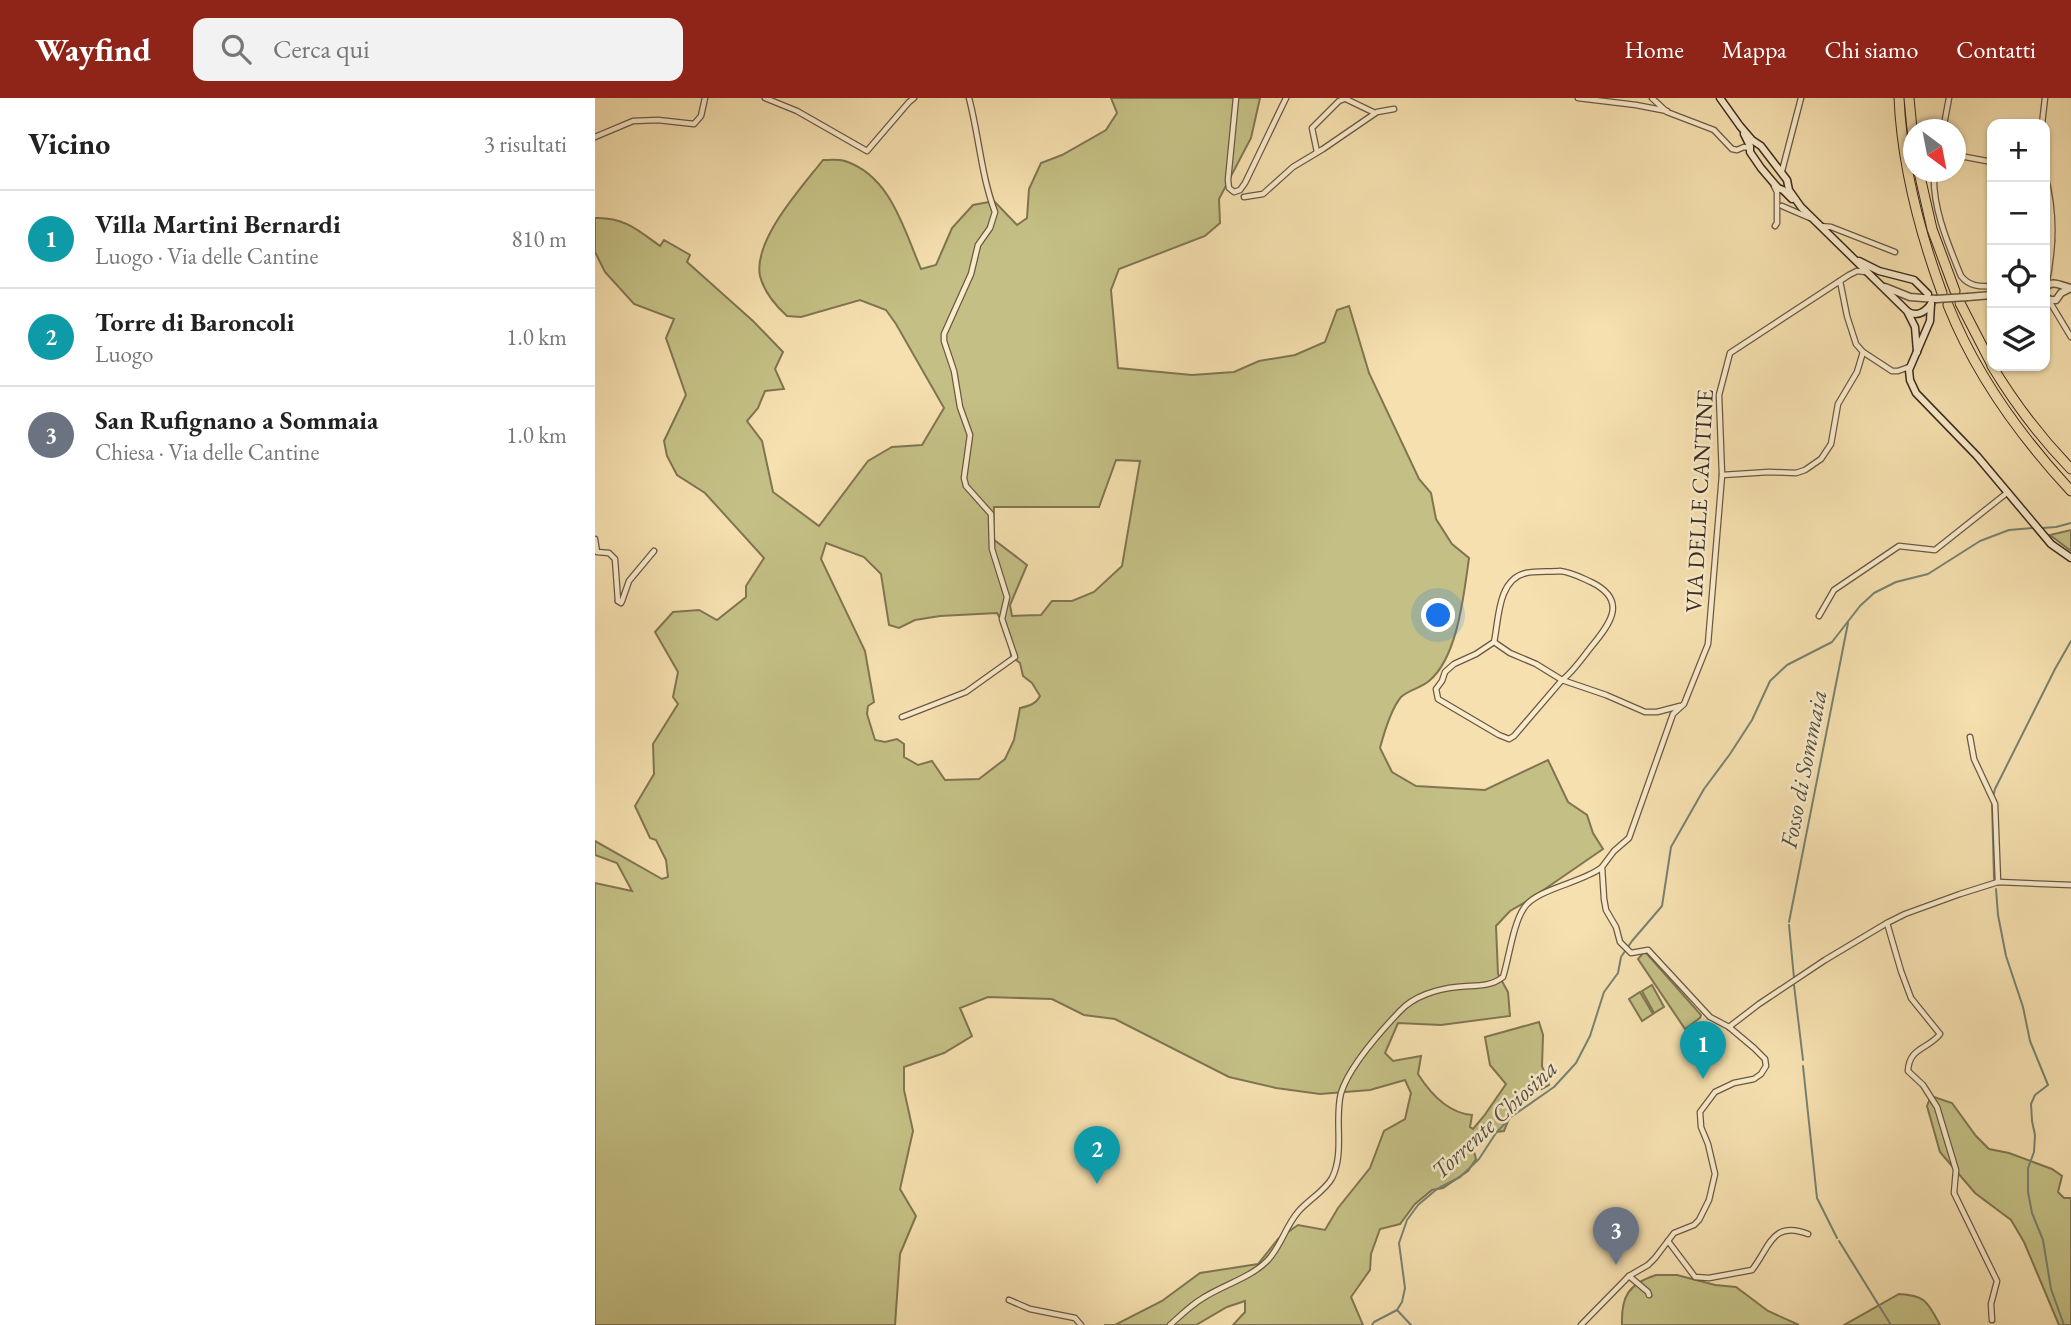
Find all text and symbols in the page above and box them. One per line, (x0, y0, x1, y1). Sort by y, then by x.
search box (193, 18, 683, 81)
text: Wayfind (35, 28, 151, 71)
icon: search (217, 30, 255, 68)
text: Cerca qui (273, 32, 370, 66)
text: Home (1624, 34, 1684, 65)
text: Mappa (1722, 34, 1787, 65)
text: Chi siamo (1825, 34, 1918, 65)
text: Contatti (1956, 34, 2036, 65)
north arrow (1903, 119, 1966, 182)
map controls (1987, 119, 2050, 371)
button: + (1987, 119, 2050, 182)
text: Vicino (28, 124, 110, 163)
text: 3 risultati (484, 129, 567, 159)
button: − (1987, 182, 2050, 245)
text: Villa Martini Bernardi (95, 207, 341, 241)
text: 1 (45, 224, 57, 254)
text: 810 m (511, 224, 567, 254)
text: Luogo · Via delle Cantine (95, 241, 318, 271)
button: locate (1987, 245, 2050, 308)
text: Torre di Baroncoli (95, 305, 294, 339)
button: layers (1987, 308, 2050, 371)
text: 2 (45, 322, 57, 352)
text: 1.0 km (506, 322, 567, 352)
text: Luogo (95, 339, 153, 369)
street label: VIA DELLE CANTINE (1678, 389, 1720, 613)
text: San Rufignano a Sommaia (95, 403, 378, 437)
text: 3 (45, 420, 57, 450)
text: 1.0 km (506, 420, 567, 450)
text: Chiesa · Via delle Cantine (95, 437, 319, 467)
your location (1421, 598, 1455, 632)
water label: Fosso di Sommaia (1772, 687, 1834, 852)
pin: 1 (1680, 1021, 1726, 1079)
water label: Torrente Chiosina (1424, 1053, 1564, 1185)
pin: 2 (1074, 1126, 1120, 1184)
pin: 3 (1593, 1207, 1639, 1265)

